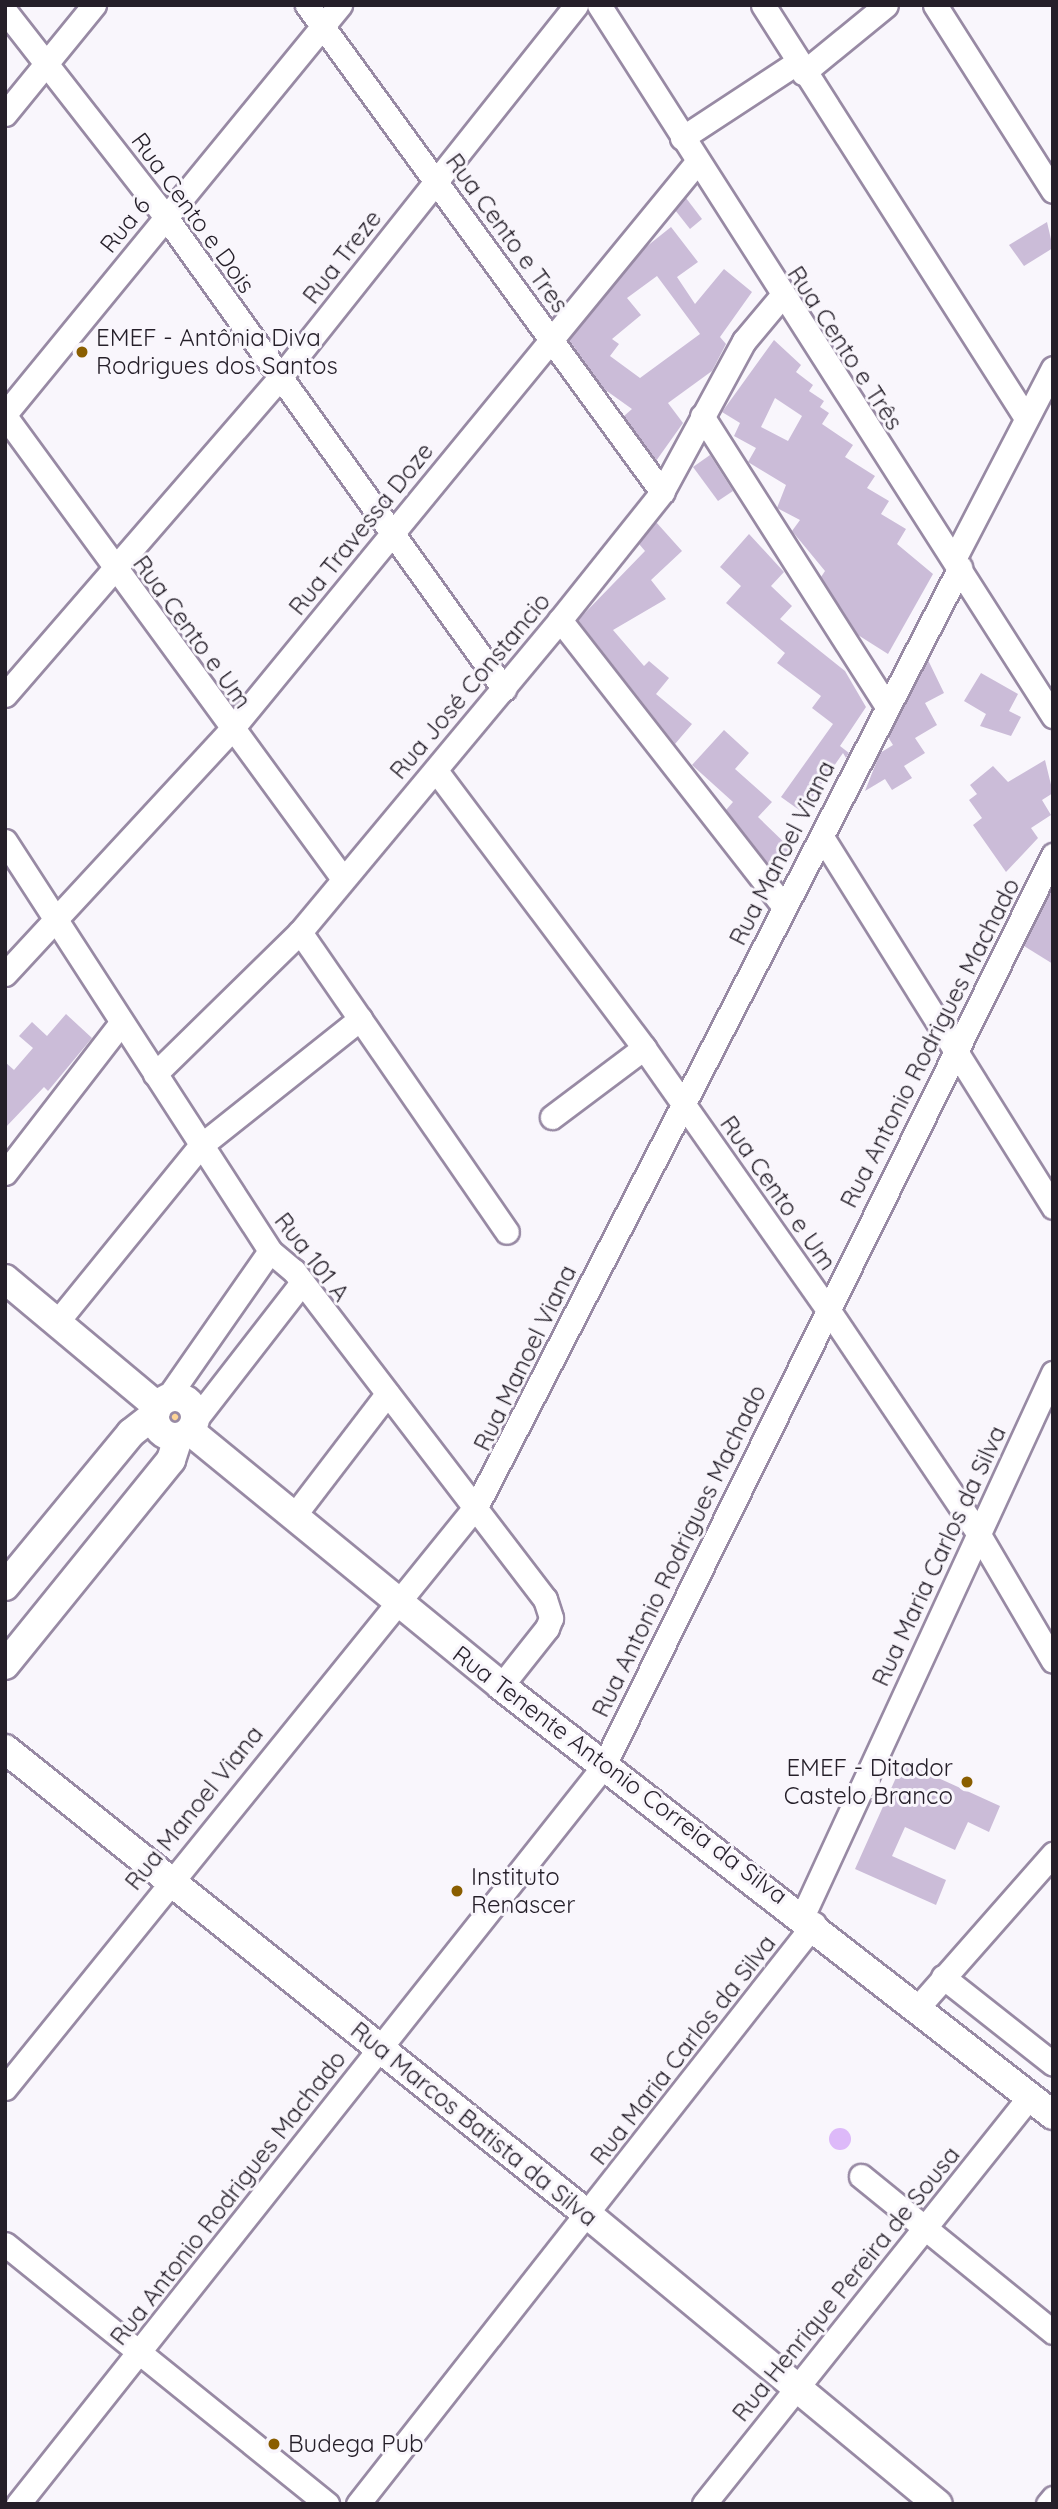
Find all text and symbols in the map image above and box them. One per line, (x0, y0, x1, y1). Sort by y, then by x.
street label: Rua Cento e Dois (125, 127, 261, 299)
street label: Rua Cento e Tres (440, 148, 574, 318)
street label: Rua 6 (94, 191, 156, 259)
street label: Rua Treze (297, 205, 387, 309)
street label: Rua Cento e Três (781, 261, 909, 435)
place label: EMEF - Antônia Diva Rodrigues dos Santos (96, 324, 338, 380)
marker: EMEF - Antônia Diva Rodrigues dos Santos (74, 344, 90, 360)
street label: Rua Travessa Doze (283, 437, 439, 621)
street label: Rua Cento e Um (127, 550, 257, 714)
street label: Rua José Constancio (384, 587, 556, 785)
street label: Rua Manoel Viana (723, 756, 841, 950)
street label: Rua Antonio Rodrigues Machado (834, 874, 1026, 1212)
street label: Rua Cento e Um (714, 1110, 842, 1276)
street label: Rua 101 A (268, 1207, 356, 1307)
street label: Rua Manoel Viana (468, 1260, 582, 1456)
street label: Rua Antonio Rodrigues Machado (586, 1380, 772, 1722)
street label: Rua Maria Carlos da Silva (866, 1421, 1012, 1691)
street label: Rua Tenente Antonio Correia da Silva (447, 1640, 793, 1910)
street label: Rua Manoel Viana (119, 1720, 269, 1896)
place label: EMEF - Ditador Castelo Branco (784, 1754, 953, 1810)
marker: EMEF - Ditador Castelo Branco (959, 1774, 975, 1790)
place label: Instituto Renascer (471, 1863, 575, 1919)
marker: Instituto Renascer (449, 1883, 465, 1899)
street label: Rua Maria Carlos da Silva (584, 1929, 782, 2171)
street label: Rua Marcos Batista da Silva (345, 2016, 603, 2232)
street label: Rua Antonio Rodrigues Machado (104, 2045, 352, 2351)
street label: Rua Henrique Pereira de Sousa (726, 2141, 966, 2427)
place label: Budega Pub (288, 2430, 424, 2458)
marker: Budega Pub (266, 2436, 282, 2452)

